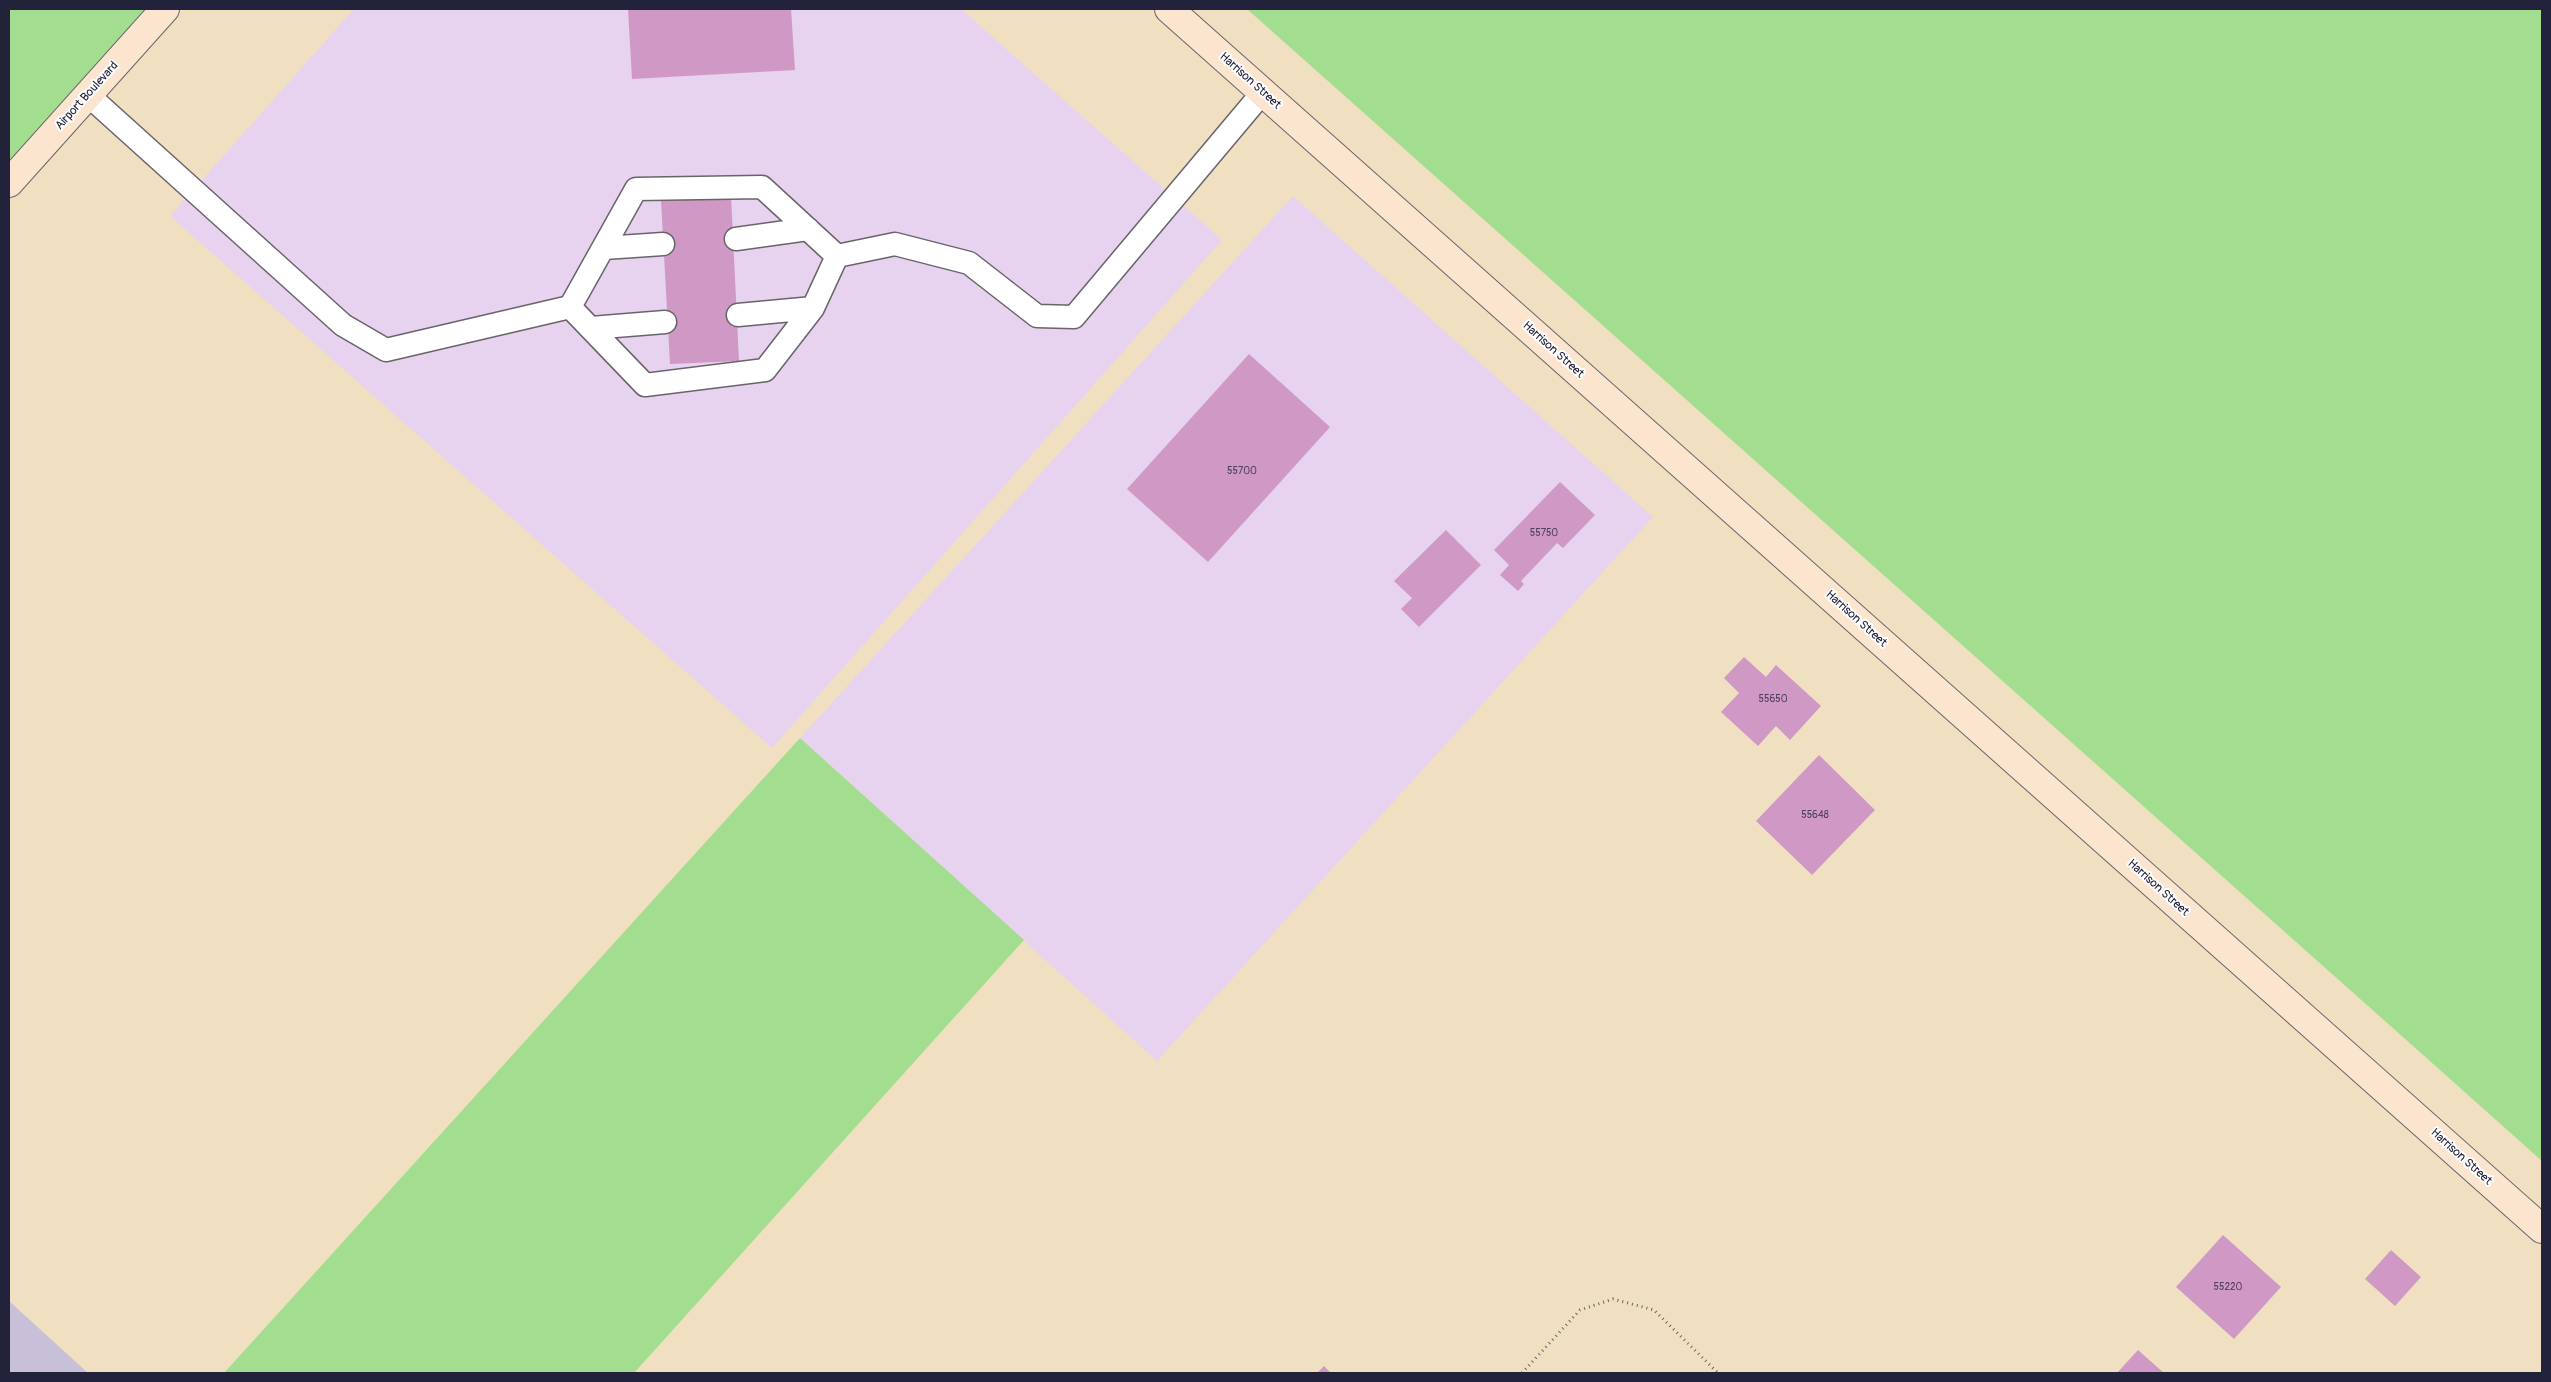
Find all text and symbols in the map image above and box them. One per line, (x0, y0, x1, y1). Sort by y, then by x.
street label: Harrison Street (1216, 50, 1284, 112)
street label: Airport Boulevard (53, 59, 121, 133)
street label: Harrison Street (1519, 319, 1587, 381)
house number: 55700 (1227, 465, 1257, 477)
house number: 55750 (1530, 527, 1558, 539)
street label: Harrison Street (1822, 588, 1890, 650)
house number: 55650 (1759, 693, 1787, 705)
house number: 55648 (1801, 809, 1829, 821)
street label: Harrison Street (2124, 857, 2192, 919)
street label: Harrison Street (2427, 1126, 2495, 1188)
house number: 55220 (2214, 1281, 2242, 1293)

